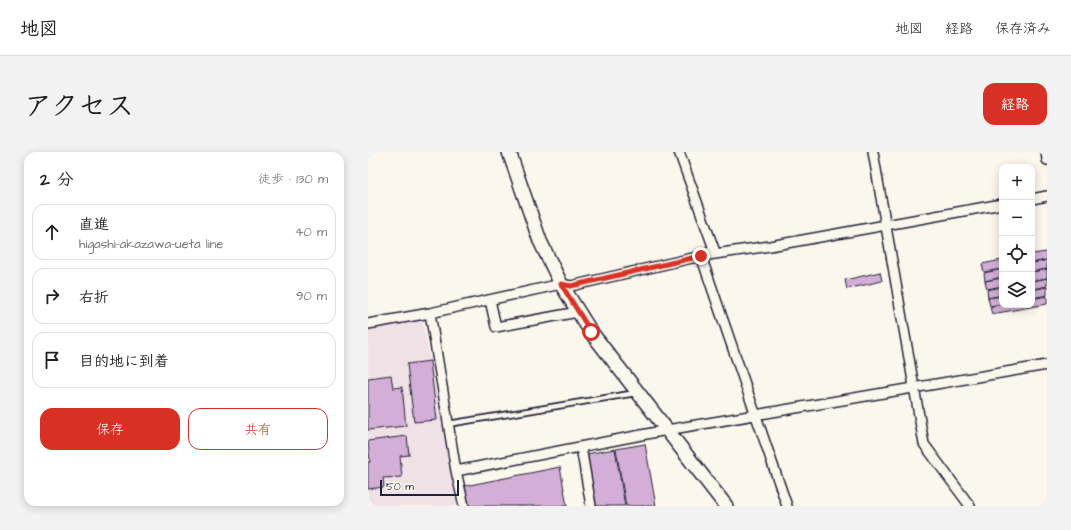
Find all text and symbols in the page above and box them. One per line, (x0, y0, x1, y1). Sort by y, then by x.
text: 地図 (20, 16, 58, 43)
text: 地図 (895, 19, 923, 39)
text: 経路 (945, 19, 973, 39)
text: 保存済み (995, 19, 1051, 39)
button: 経路 (983, 83, 1047, 125)
text: アクセス (24, 87, 134, 126)
map controls (999, 164, 1035, 308)
button: + (999, 164, 1035, 200)
text: 2 分 (40, 168, 74, 192)
text: 徒歩 · 130 m (258, 170, 328, 188)
button: − (999, 200, 1035, 236)
text: 直進 (79, 214, 109, 235)
icon: ahead (41, 221, 63, 243)
text: 40 m (295, 223, 327, 241)
text: higashi-akazawa-ueta line (79, 235, 223, 253)
button: locate (999, 236, 1035, 272)
route end (692, 247, 710, 265)
button: layers (999, 272, 1035, 308)
icon: right (41, 285, 63, 307)
text: 右折 (79, 287, 109, 308)
text: 90 m (296, 287, 327, 305)
route start (582, 323, 600, 341)
icon: arrive (41, 349, 63, 371)
text: 目的地に到着 (79, 351, 169, 372)
button: 保存 (40, 408, 180, 450)
button: 共有 (188, 408, 328, 450)
scale bar (380, 478, 459, 497)
text: 50 m (386, 479, 414, 494)

